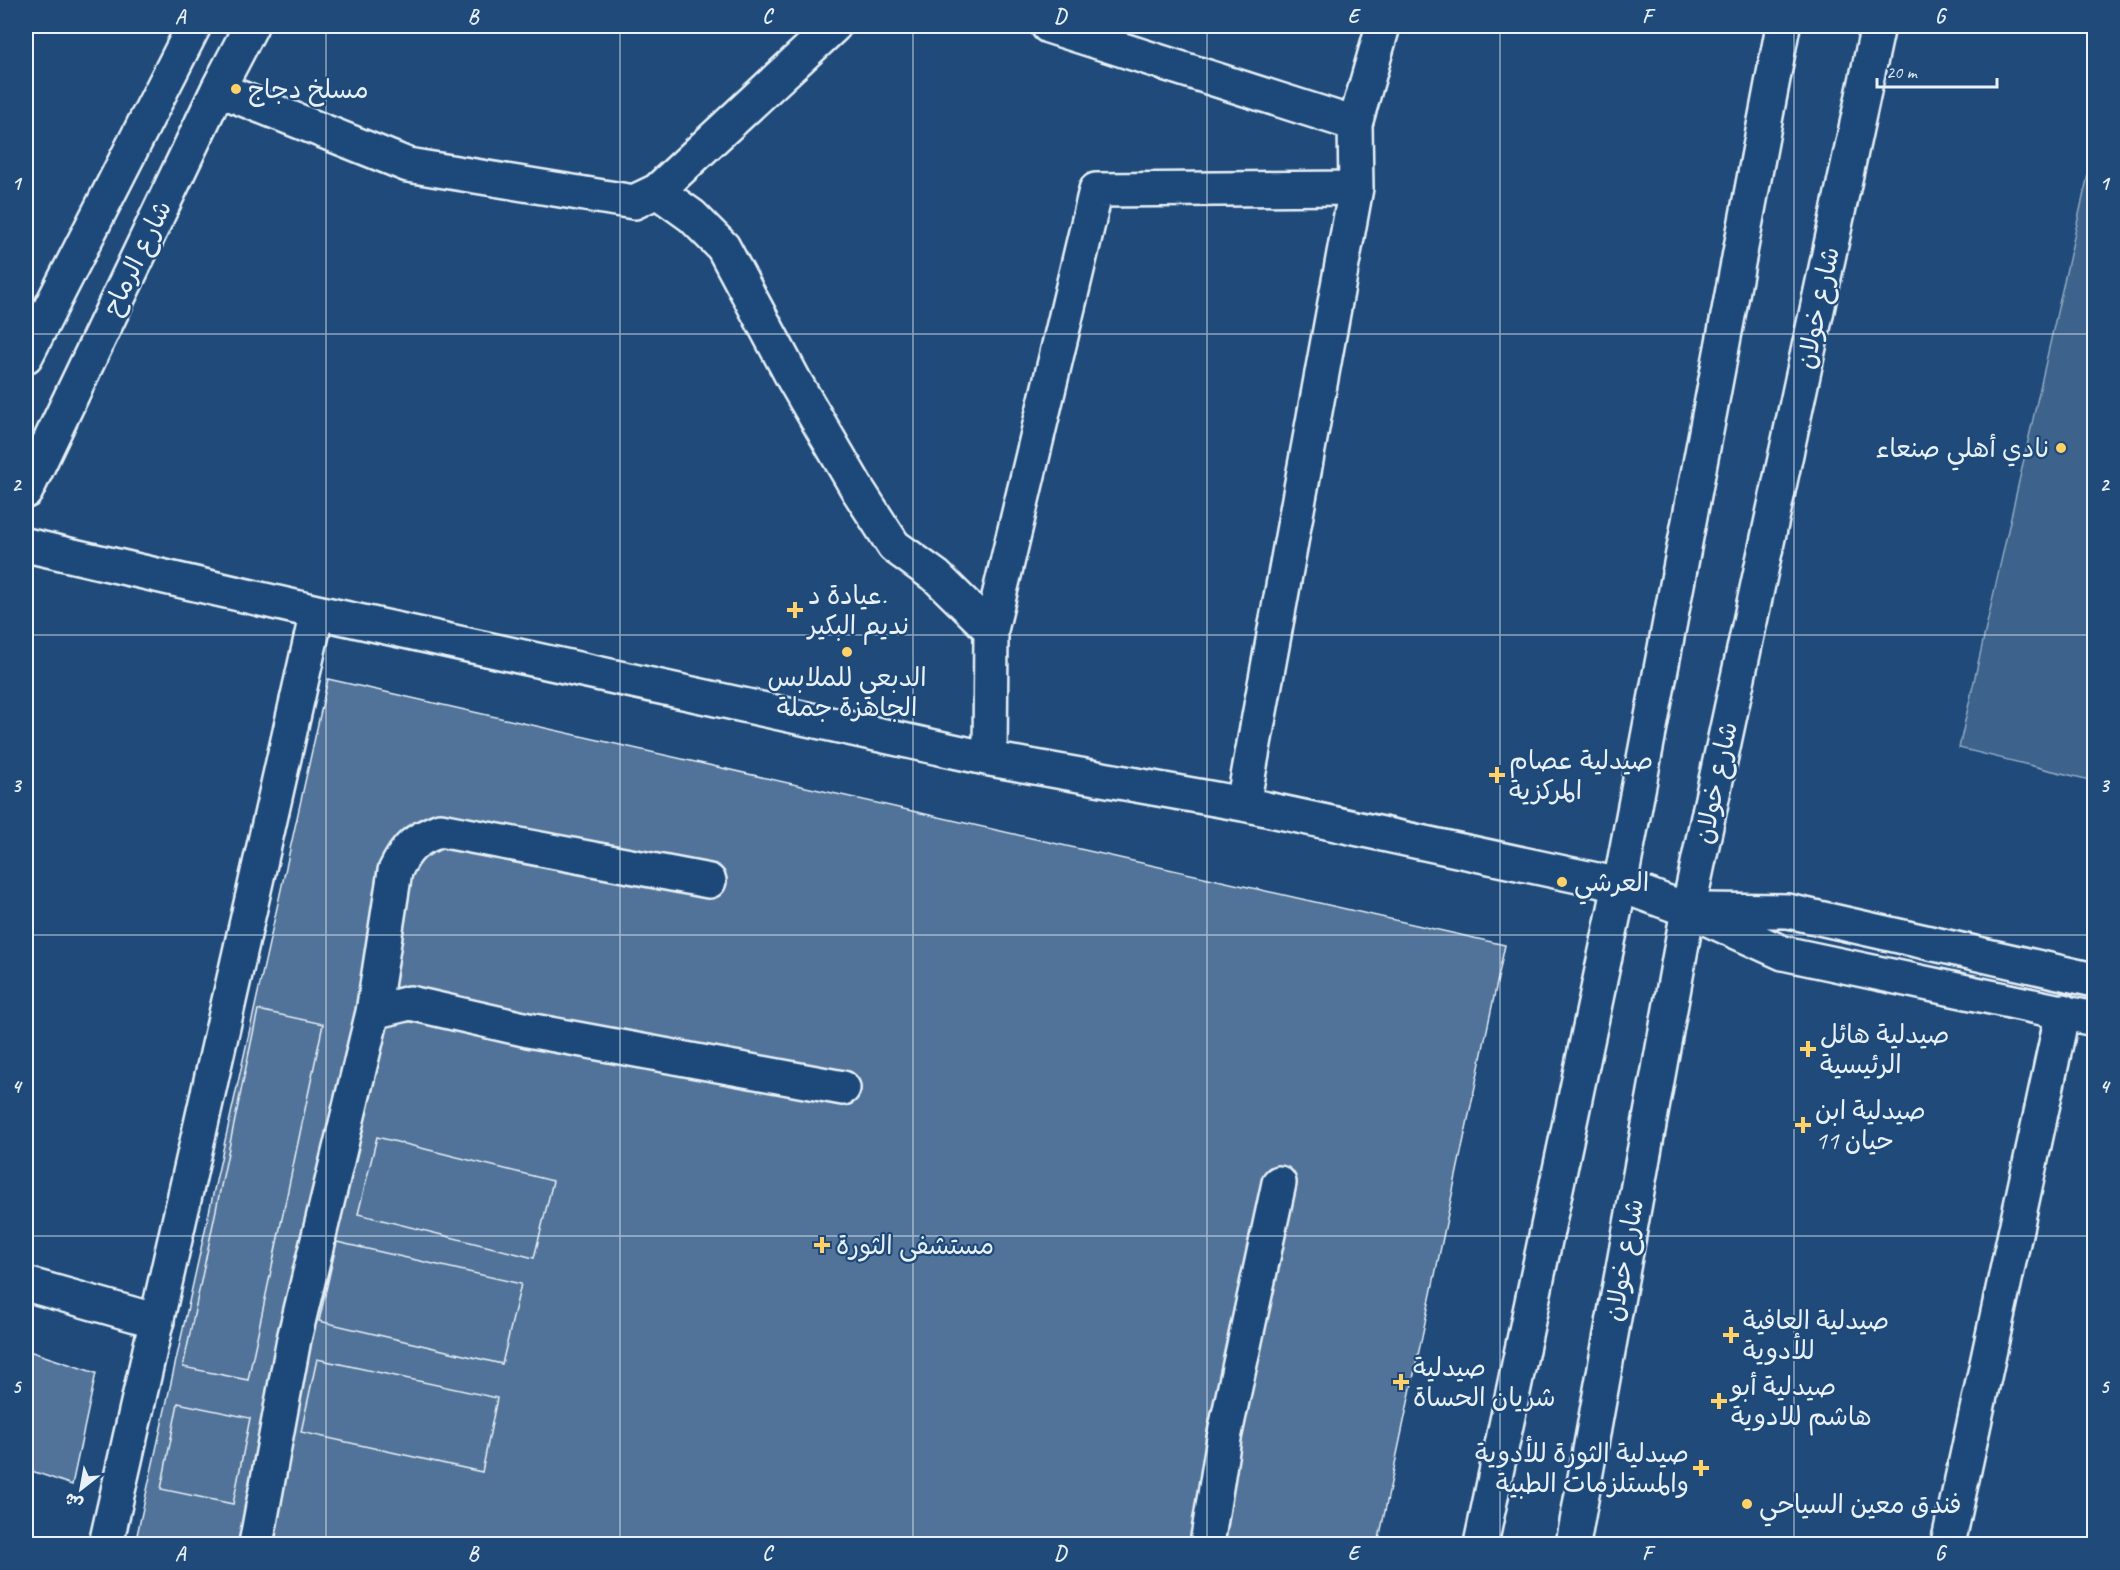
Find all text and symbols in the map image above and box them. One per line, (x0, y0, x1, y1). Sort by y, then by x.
text: A (175, 4, 187, 29)
text: B (468, 4, 480, 29)
text: C (762, 4, 774, 29)
text: D (1054, 4, 1068, 29)
text: E (1348, 4, 1362, 29)
text: F (1642, 4, 1656, 29)
text: G (1935, 4, 1948, 29)
scale bar (1877, 51, 1997, 89)
text: 20 m (1886, 61, 1919, 83)
place label: مسلخ دجاج (248, 73, 369, 107)
marker: مسلخ دجاج (229, 82, 243, 96)
text: 1 (12, 171, 23, 196)
text: 1 (2100, 171, 2111, 196)
street label: شارع الرماح (95, 195, 180, 322)
street label: شارع خولان (1789, 244, 1848, 372)
place label: نادي أهلي صنعاء (1876, 432, 2049, 471)
marker: نادي أهلي صنعاء (2054, 441, 2068, 455)
text: 2 (12, 472, 23, 497)
text: 2 (2100, 472, 2111, 497)
place label: عيادة د. نديم البكير (806, 579, 909, 645)
marker: عيادة د. نديم البكير (786, 601, 804, 619)
marker: الدبعي للملابس الجاهزة جملة (840, 645, 854, 659)
place label: الدبعي للملابس الجاهزة جملة (767, 661, 927, 724)
street label: شارع خولان (1687, 719, 1746, 847)
place label: صيدلية عصام المركزية (1509, 744, 1653, 807)
marker: صيدلية عصام المركزية (1490, 768, 1504, 782)
text: 3 (12, 773, 23, 798)
text: 3 (2100, 773, 2111, 798)
place label: العرشي (1574, 866, 1649, 905)
marker: العرشي (1555, 875, 1569, 889)
place label: صيدلية هائل الرئيسية (1820, 1018, 1949, 1081)
marker: صيدلية هائل الرئيسية (1801, 1042, 1815, 1056)
text: 4 (12, 1074, 24, 1099)
text: 4 (2100, 1074, 2112, 1099)
place label: صيدلية ابن حيان 11 (1815, 1094, 1926, 1157)
marker: صيدلية ابن حيان 11 (1796, 1118, 1810, 1132)
street label: شارع خولان (1597, 1196, 1652, 1324)
place label: مستشفى الثورة (836, 1229, 994, 1262)
marker: مستشفى الثورة (813, 1236, 831, 1254)
place label: صيدلية العافية للأدوية (1743, 1304, 1889, 1367)
marker: صيدلية العافية للأدوية (1724, 1328, 1738, 1342)
place label: صيدلية شريان الحساة (1413, 1351, 1556, 1414)
place label: صيدلية أبو هاشم للادوية (1729, 1370, 1872, 1436)
text: 5 (12, 1374, 23, 1399)
text: 5 (2100, 1374, 2111, 1399)
marker: صيدلية شريان الحساة (1394, 1375, 1408, 1389)
marker: صيدلية أبو هاشم للادوية (1712, 1394, 1726, 1408)
place label: صيدلية الثورة للأدوية والمستلزمات الطبية (1475, 1435, 1689, 1500)
north arrow (51, 1459, 111, 1519)
marker: صيدلية الثورة للأدوية والمستلزمات الطبية (1694, 1461, 1708, 1475)
text: ش (61, 1488, 86, 1514)
place label: فندق معين السياحي (1759, 1488, 1962, 1527)
marker: فندق معين السياحي (1740, 1497, 1754, 1511)
text: A (175, 1541, 187, 1566)
text: B (468, 1541, 480, 1566)
text: C (762, 1541, 774, 1566)
text: D (1054, 1541, 1068, 1566)
text: E (1348, 1541, 1362, 1566)
text: F (1642, 1541, 1656, 1566)
text: G (1935, 1541, 1948, 1566)

